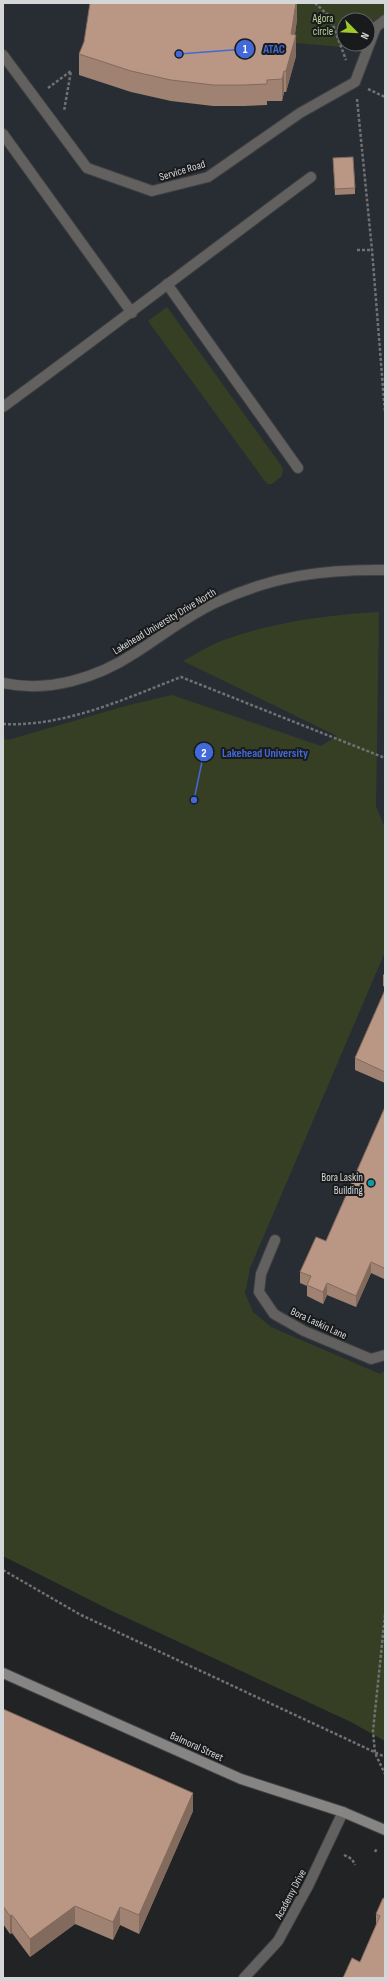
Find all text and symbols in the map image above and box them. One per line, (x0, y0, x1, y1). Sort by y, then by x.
park label: Agora circle (312, 12, 334, 38)
north arrow (336, 12, 376, 52)
text: N (357, 31, 372, 41)
callout: ATAC (235, 37, 292, 61)
text: 1 (243, 42, 248, 57)
text: ATAC (262, 42, 285, 57)
street label: Service Road (158, 157, 207, 184)
street label: Lakehead University Drive North (110, 585, 218, 657)
callout: Lakehead University (194, 740, 316, 764)
text: 2 (201, 746, 207, 761)
text: Lakehead University (222, 746, 308, 761)
place label: Bora Laskin Building (321, 1171, 364, 1197)
marker: Bora Laskin Building (366, 1178, 376, 1188)
street label: Bora Laskin Lane (288, 1305, 349, 1342)
street label: Balmoral Street (168, 1729, 226, 1764)
street label: Academy Drive (271, 1867, 309, 1922)

